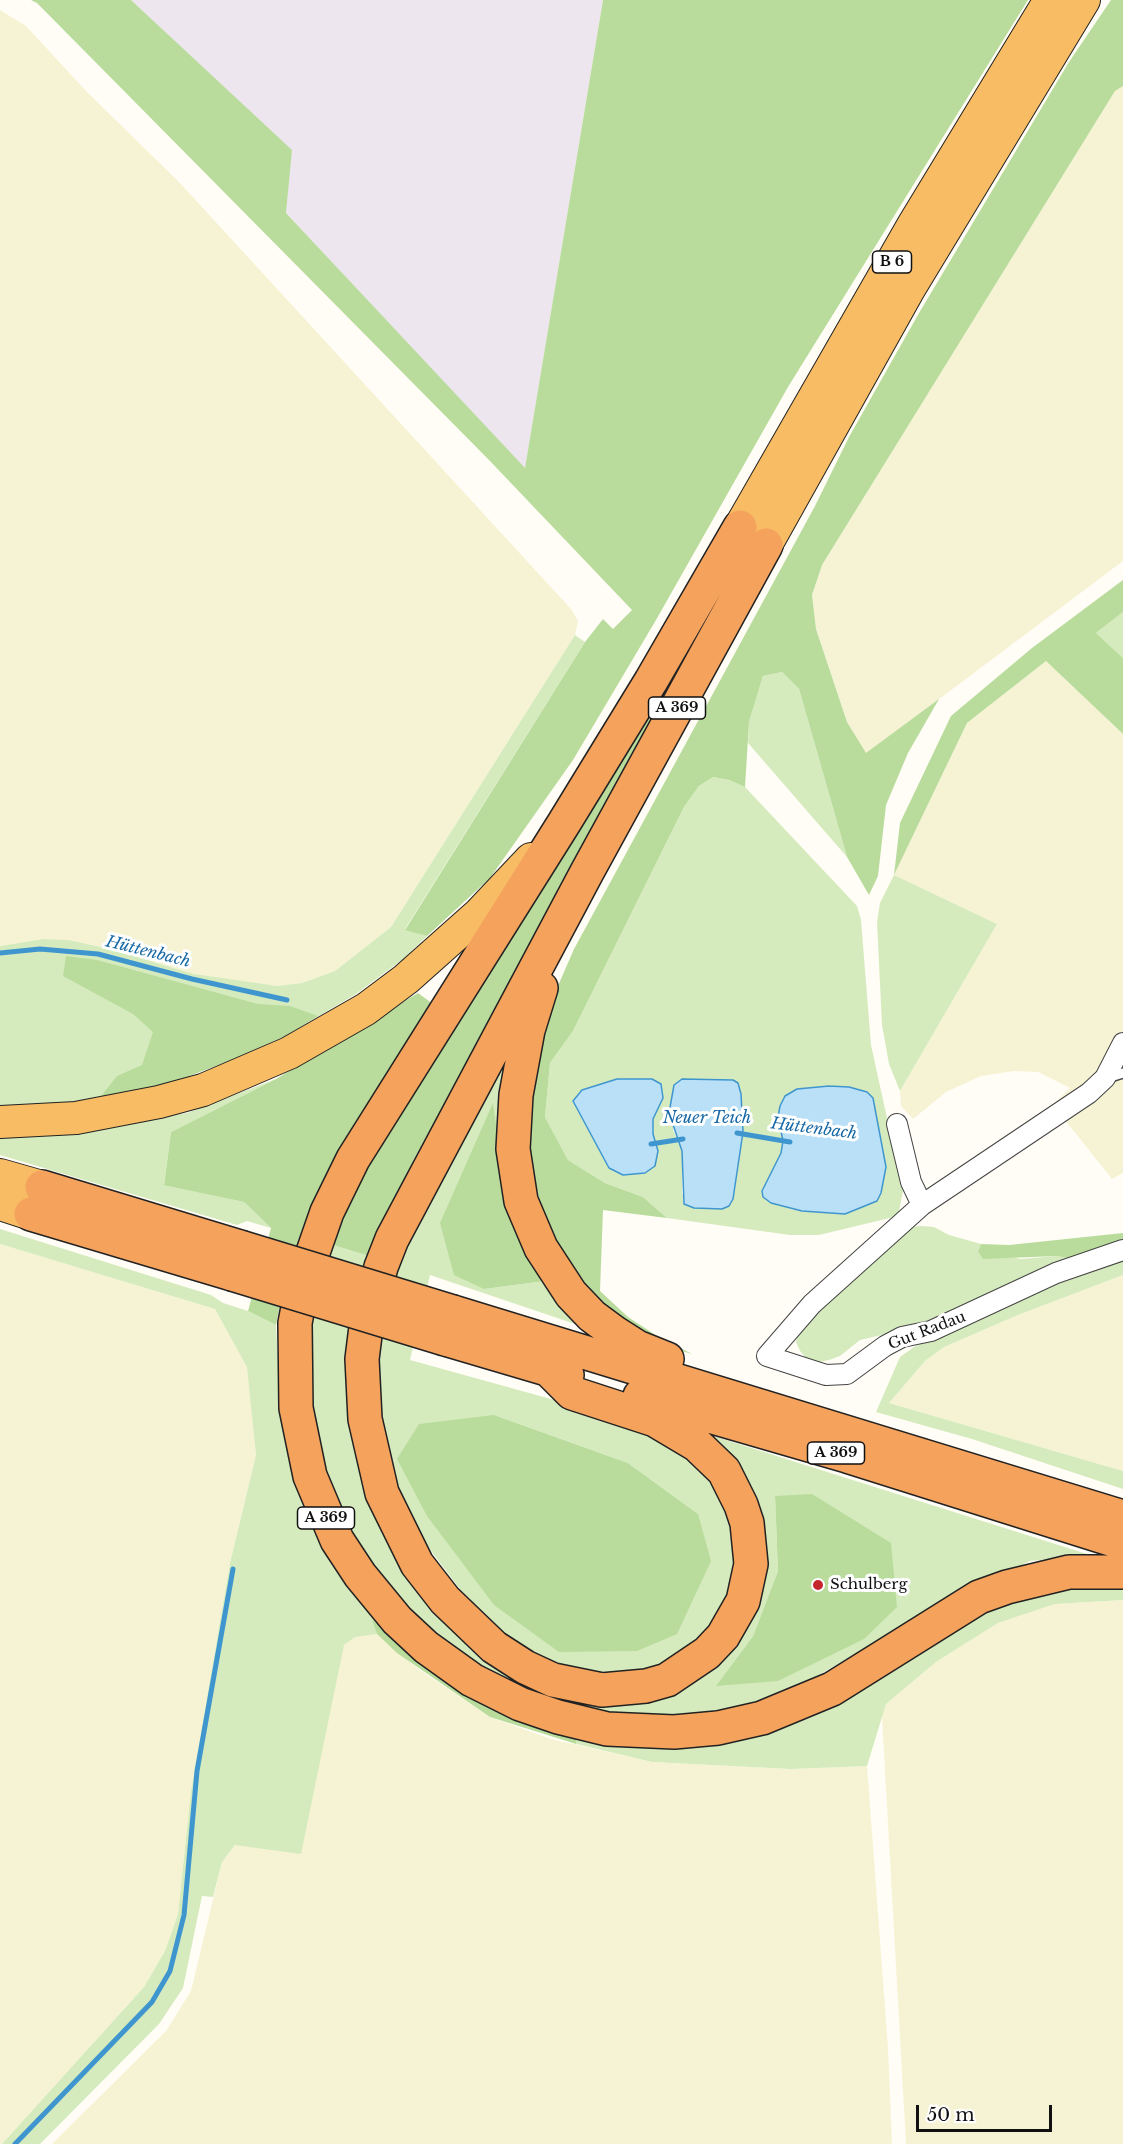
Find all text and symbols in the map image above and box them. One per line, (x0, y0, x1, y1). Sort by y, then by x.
road number: B 6 (872, 251, 912, 273)
road number: A 369 (648, 697, 706, 719)
water label: Hüttenbach (104, 932, 192, 972)
water label: Neuer Teich (663, 1108, 751, 1128)
water label: Hüttenbach (770, 1114, 858, 1144)
street label: Gut Radau (886, 1308, 968, 1354)
road number: A 369 (808, 1442, 864, 1464)
road number: A 369 (298, 1507, 354, 1529)
place label: Schulberg (830, 1576, 908, 1594)
marker: Schulberg (811, 1578, 825, 1592)
scale bar (919, 2093, 1056, 2131)
text: 50 m (927, 2104, 975, 2126)

